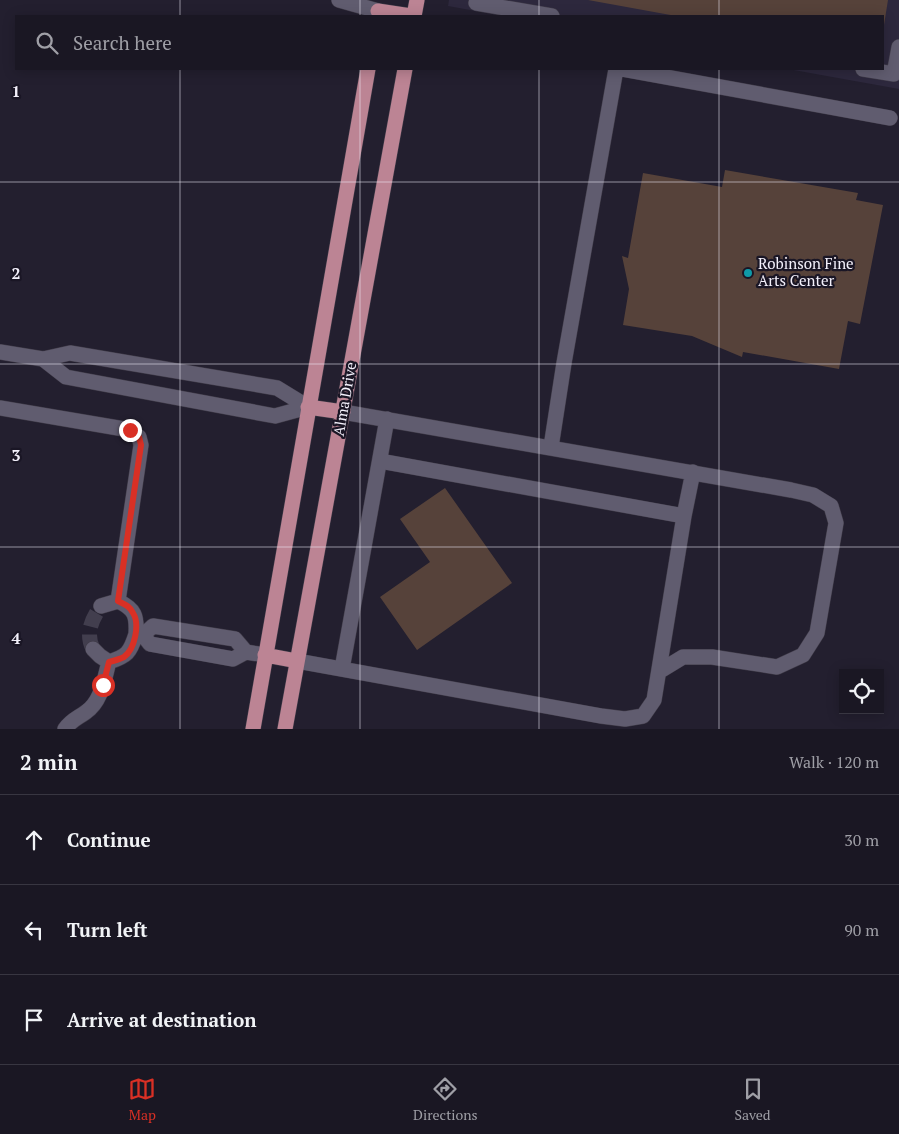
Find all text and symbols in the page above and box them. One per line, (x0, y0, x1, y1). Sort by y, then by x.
search box (15, 15, 884, 70)
icon: search (33, 29, 61, 57)
text: Search here (73, 30, 172, 55)
text: 1 (11, 80, 21, 102)
place label: Robinson Fine Arts Center (758, 253, 854, 290)
text: 2 (11, 262, 21, 284)
marker: Robinson Fine Arts Center (742, 267, 754, 279)
street label: Alma Drive (328, 360, 360, 437)
route end (119, 419, 142, 442)
text: 3 (11, 444, 21, 466)
text: 4 (11, 627, 21, 649)
map controls (839, 669, 884, 714)
button: locate (839, 669, 884, 714)
route start (92, 674, 115, 697)
text: 2 min (20, 748, 77, 776)
text: Walk · 120 m (789, 751, 879, 773)
icon: ahead (20, 826, 48, 854)
text: Continue (67, 827, 151, 852)
text: 30 m (844, 829, 879, 851)
icon: left (20, 916, 48, 944)
text: Turn left (67, 917, 148, 942)
text: 90 m (844, 919, 879, 941)
icon: arrive (20, 1006, 48, 1034)
text: Arrive at destination (67, 1007, 256, 1032)
tab: Map (128, 1075, 156, 1124)
tab: Directions (413, 1075, 478, 1124)
tab: Saved (734, 1075, 771, 1124)

